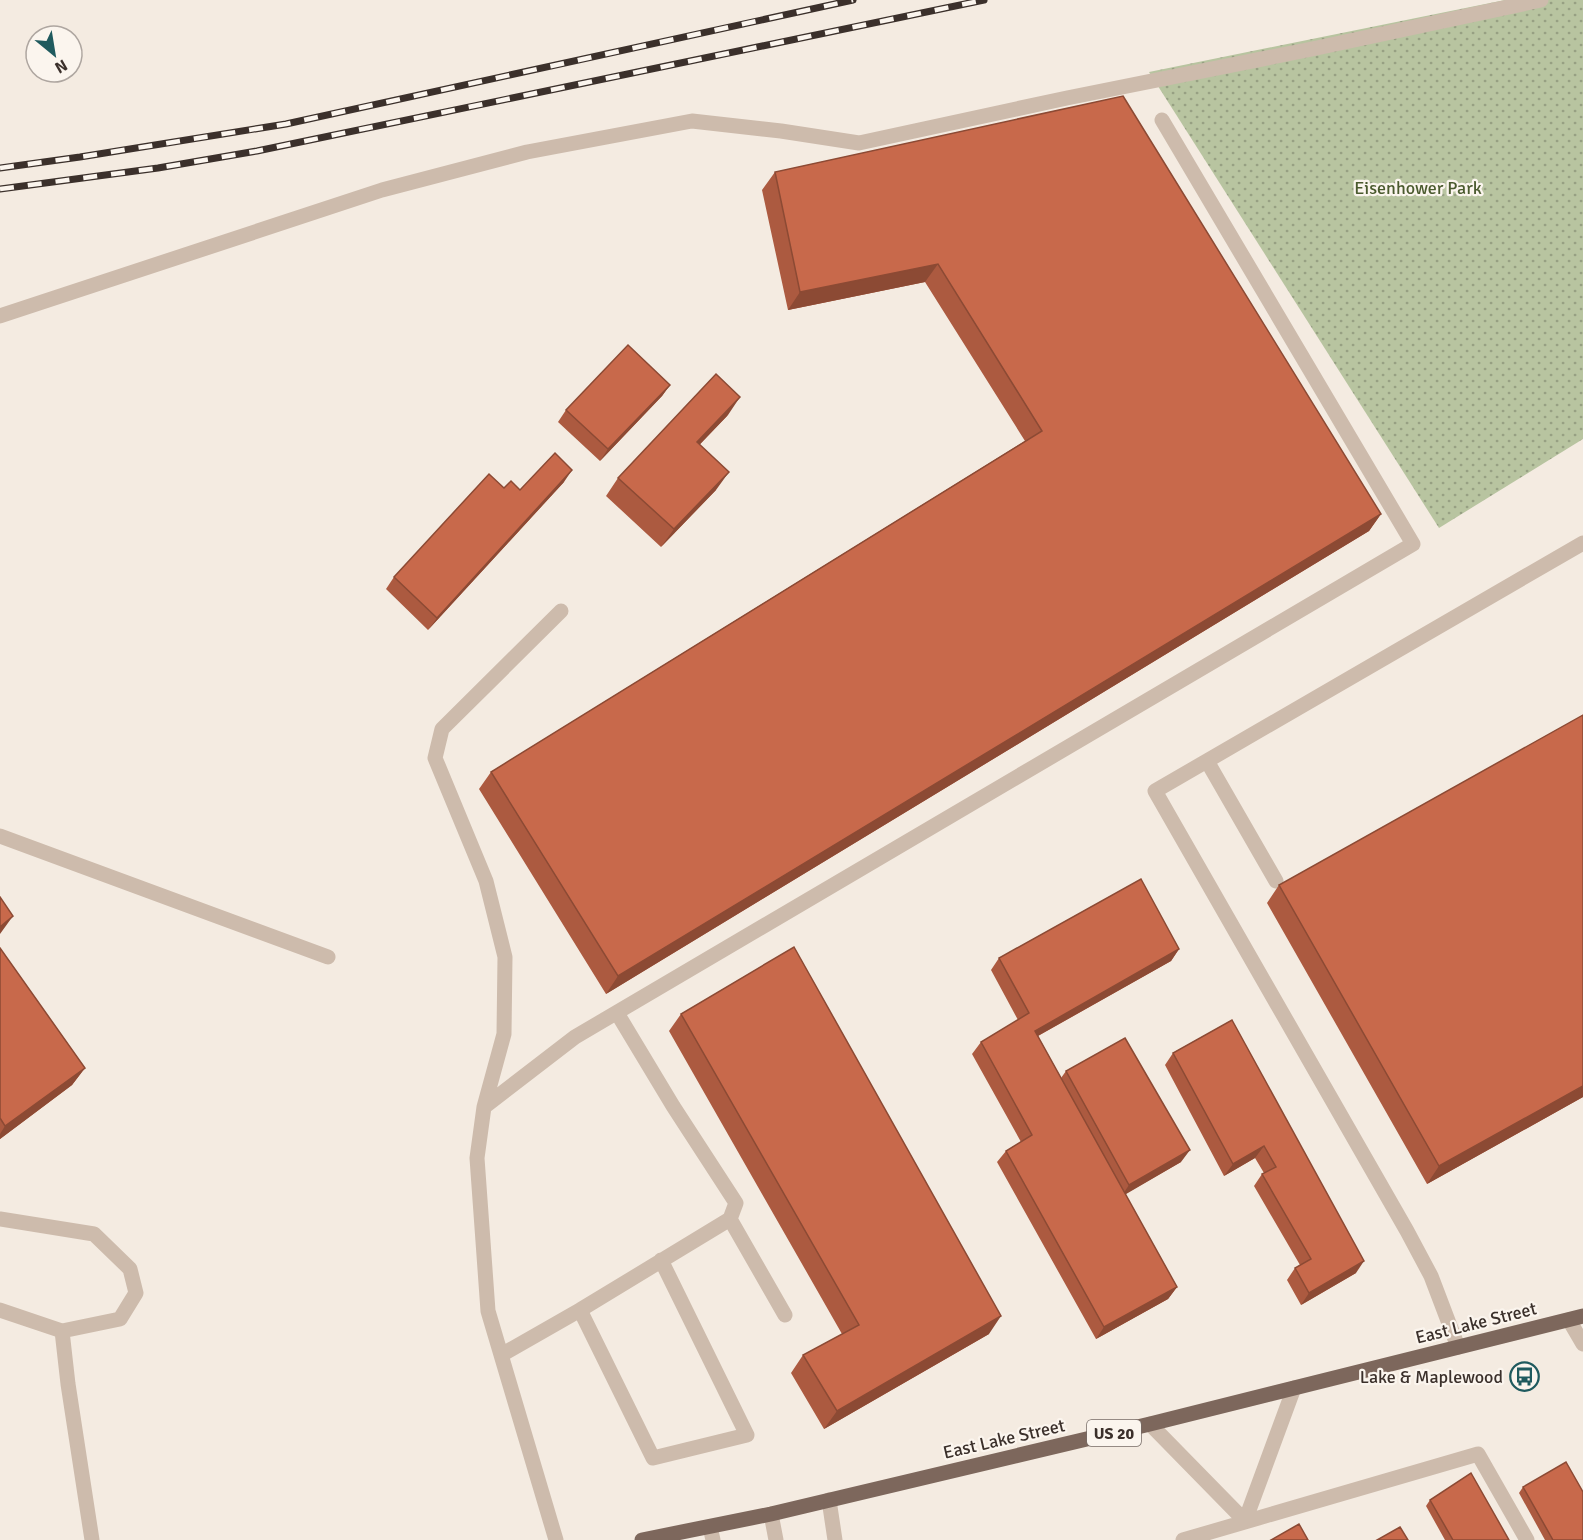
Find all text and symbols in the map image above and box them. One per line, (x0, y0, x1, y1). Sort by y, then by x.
north arrow (24, 24, 84, 84)
text: N (51, 55, 71, 78)
park label: Eisenhower Park (1354, 177, 1482, 199)
street label: East Lake Street (1413, 1297, 1539, 1349)
bus stop icon: Lake & Maplewood (1508, 1361, 1540, 1393)
place label: Lake & Maplewood (1360, 1366, 1503, 1388)
street label: East Lake Street (941, 1414, 1067, 1464)
road number: US 20 (1087, 1420, 1141, 1446)

